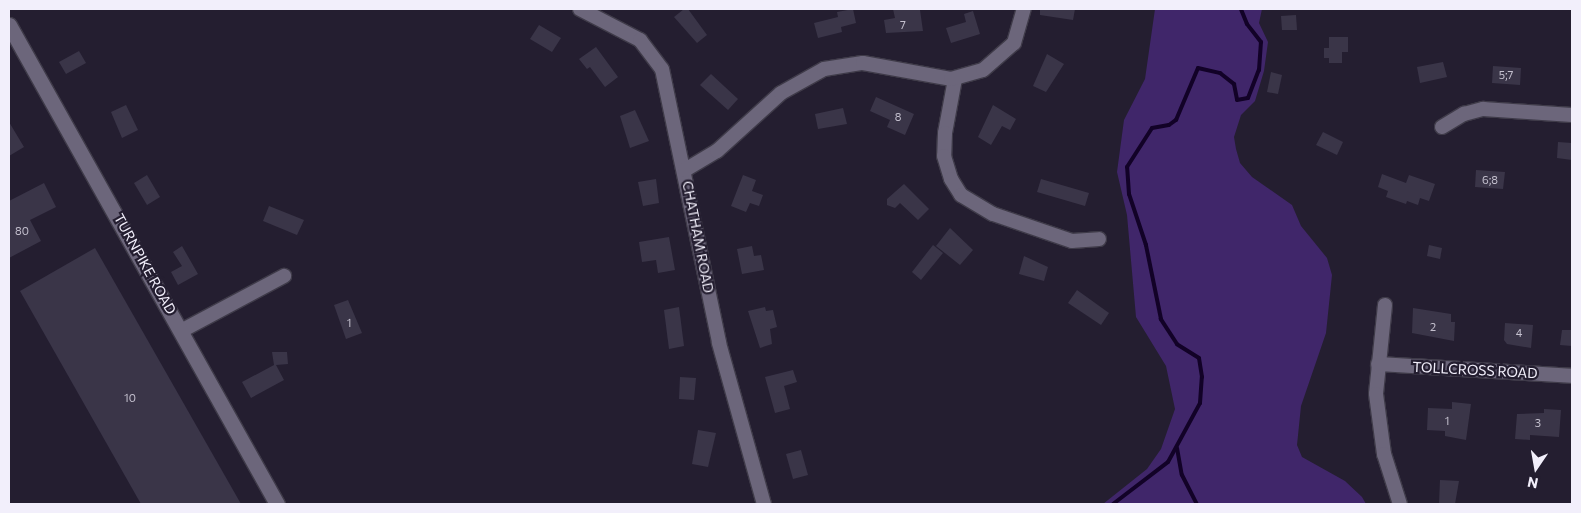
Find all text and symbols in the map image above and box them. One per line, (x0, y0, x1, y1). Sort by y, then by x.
house number: 7 (900, 18, 906, 32)
house number: 5;7 (1499, 68, 1513, 82)
house number: 8 (895, 110, 901, 124)
house number: 6;8 (1482, 173, 1498, 187)
street label: CHATHAM ROAD (679, 180, 717, 294)
street label: TURNPIKE ROAD (110, 211, 180, 317)
house number: 80 (15, 224, 29, 238)
house number: 1 (347, 316, 351, 330)
house number: 2 (1430, 320, 1436, 334)
house number: 4 (1516, 326, 1522, 340)
street label: TOLLCROSS ROAD (1412, 358, 1538, 382)
house number: 10 (124, 391, 136, 405)
house number: 1 (1445, 414, 1449, 428)
house number: 3 (1535, 416, 1541, 430)
north arrow (1511, 443, 1561, 493)
text: N (1526, 474, 1540, 493)

